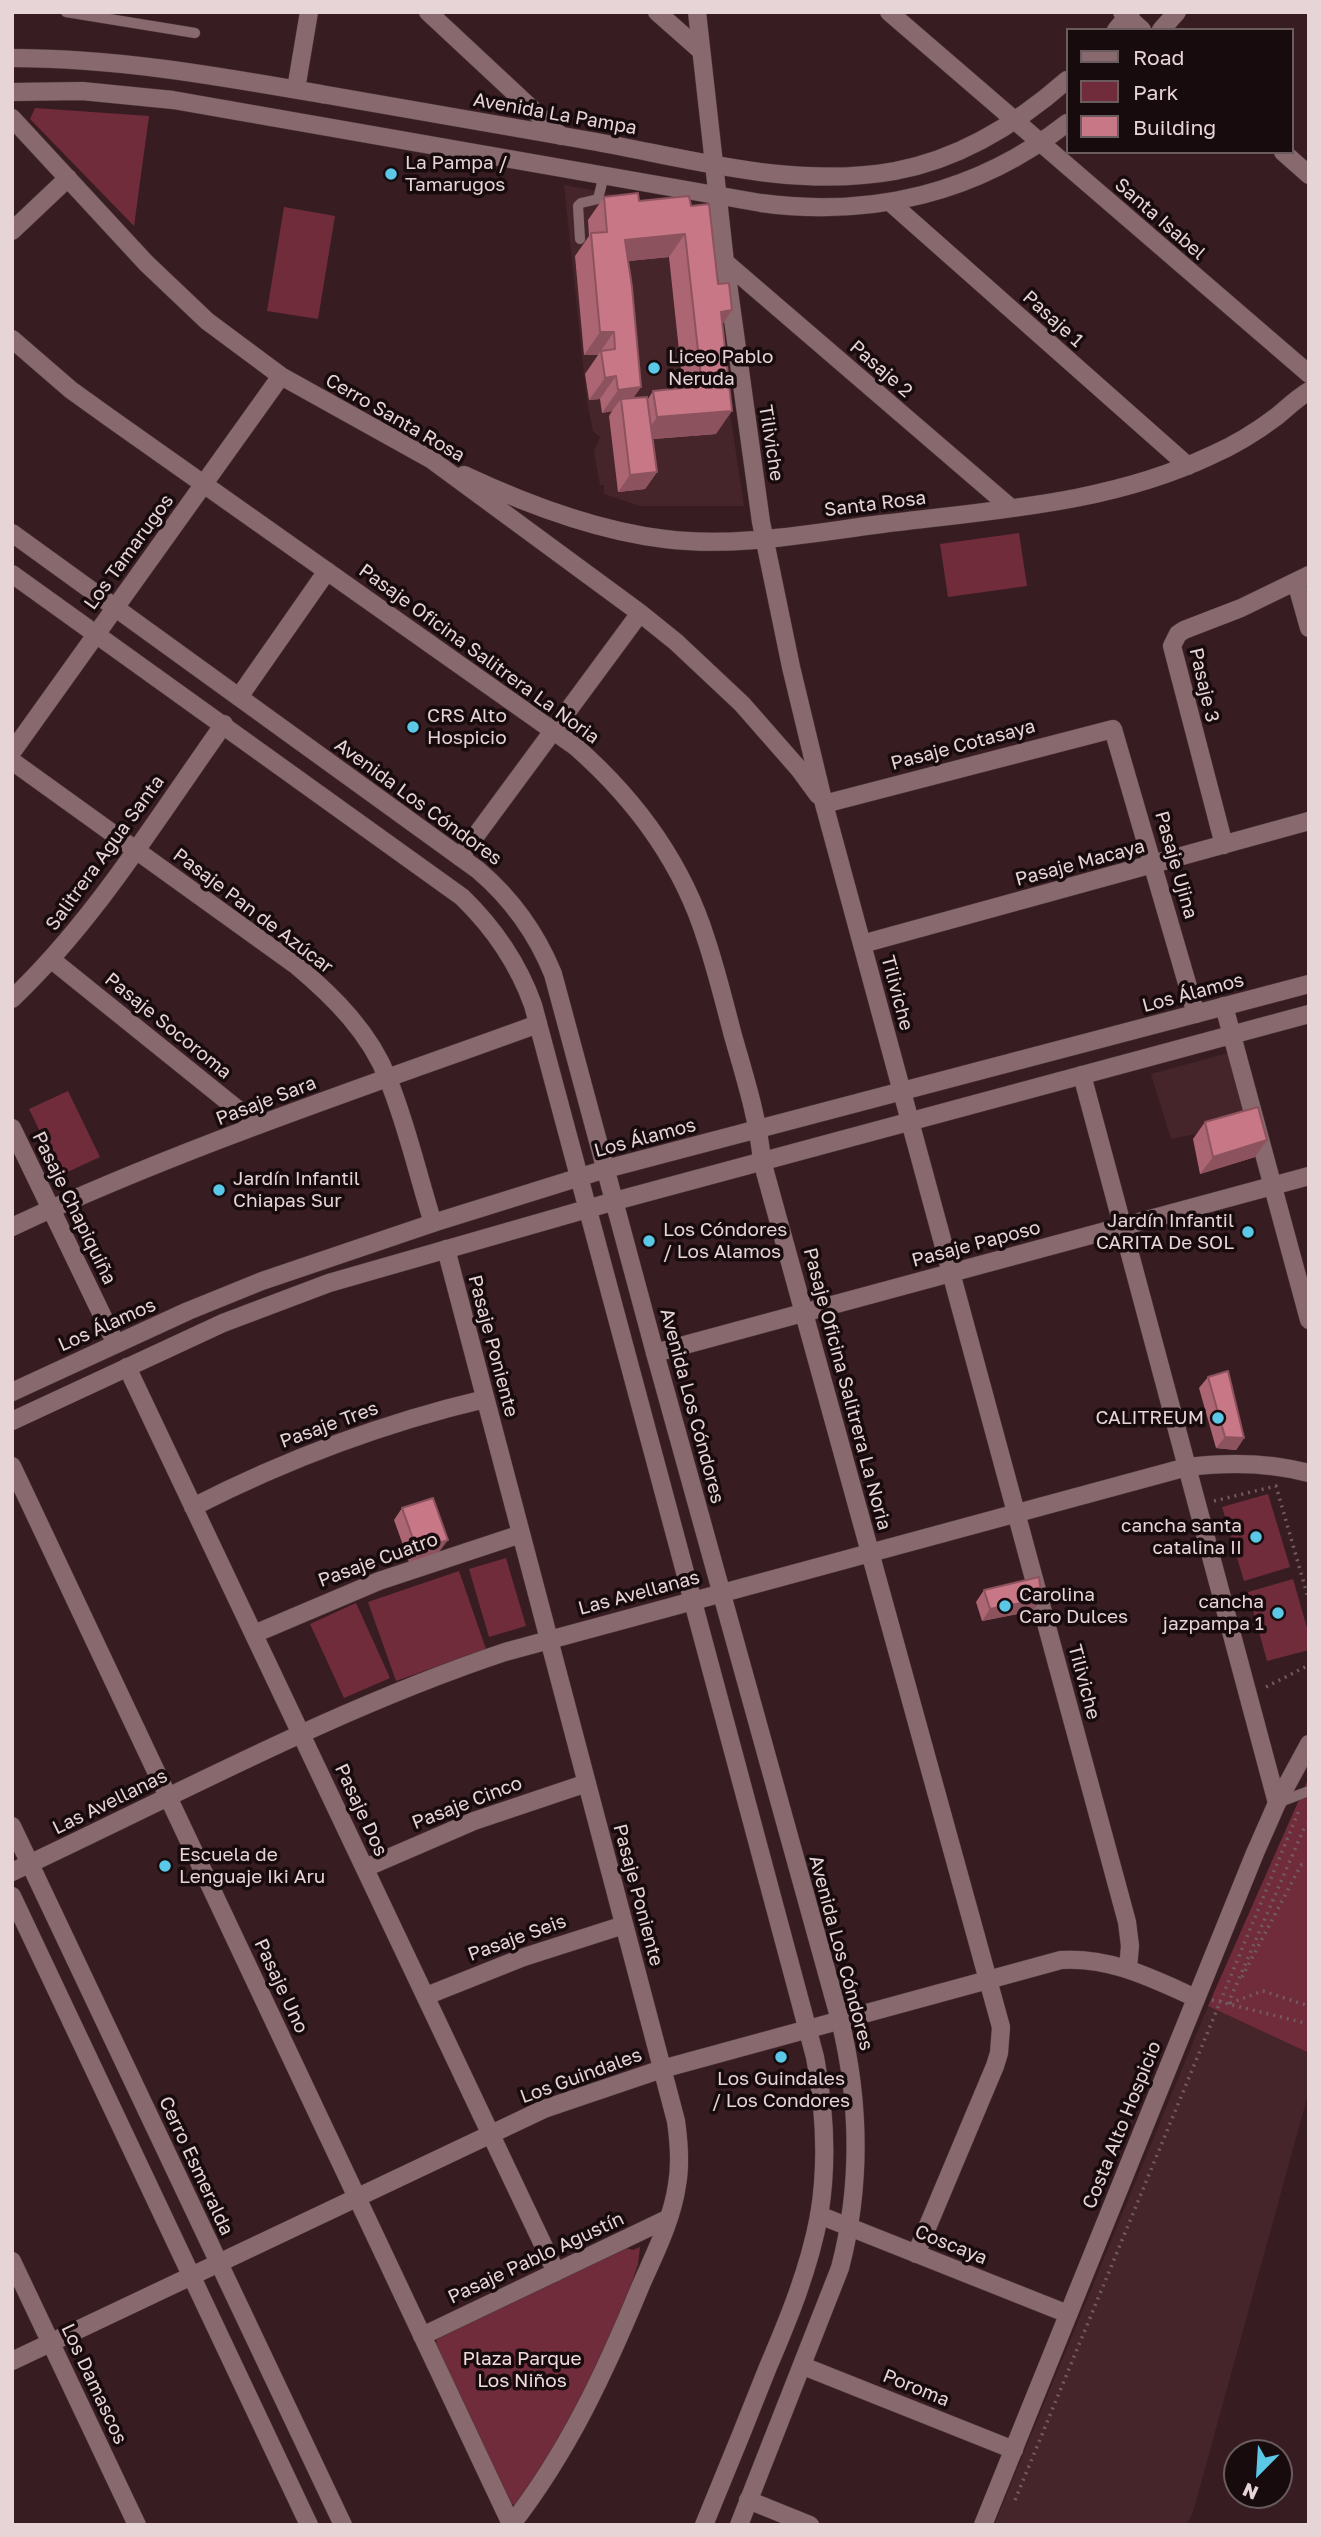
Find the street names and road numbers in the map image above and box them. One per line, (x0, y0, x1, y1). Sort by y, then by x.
street label: Avenida La Pampa (472, 88, 638, 140)
street label: Santa Isabel (1110, 173, 1210, 265)
street label: Pasaje 1 (1018, 286, 1088, 352)
street label: Pasaje 2 (845, 336, 917, 402)
street label: Cerro Santa Rosa (321, 369, 469, 467)
street label: Tiliviche (754, 403, 788, 483)
street label: Santa Rosa (823, 486, 927, 522)
street label: Los Tamarugos (79, 490, 179, 614)
street label: Pasaje Oficina Salitrera La Noria (354, 559, 604, 749)
street label: Pasaje 3 (1184, 646, 1224, 724)
street label: Pasaje Cotasaya (888, 715, 1038, 775)
street label: Avenida Los Cóndores (330, 734, 506, 870)
street label: Salitrera Agua Santa (41, 771, 169, 935)
street label: Pasaje Ujina (1150, 808, 1202, 922)
street label: Pasaje Macaya (1013, 835, 1147, 891)
street label: Pasaje Pan de Azúcar (169, 843, 337, 979)
street label: Tiliviche (876, 953, 918, 1033)
street label: Pasaje Socoroma (100, 968, 236, 1084)
street label: Los Álamos (1140, 968, 1246, 1018)
street label: Pasaje Sara (213, 1071, 319, 1131)
street label: Los Álamos (592, 1113, 698, 1163)
street label: Pasaje Chapiquiña (27, 1128, 121, 1288)
street label: Pasaje Paposo (909, 1216, 1043, 1272)
street label: Pasaje Oficina Salitrera La Noria (798, 1245, 896, 1533)
street label: Pasaje Poniente (463, 1272, 523, 1420)
street label: Los Álamos (55, 1293, 159, 1357)
street label: Avenida Los Cóndores (655, 1306, 729, 1506)
street label: Pasaje Tres (277, 1397, 381, 1453)
street label: Pasaje Cuatro (315, 1528, 441, 1592)
street label: Las Avellanas (576, 1566, 702, 1620)
street label: Tiliviche (1063, 1642, 1105, 1722)
street label: Pasaje Dos (330, 1760, 392, 1860)
street label: Las Avellanas (49, 1764, 171, 1840)
street label: Pasaje Cinco (409, 1772, 525, 1834)
street label: Pasaje Poniente (608, 1821, 668, 1969)
street label: Avenida Los Cóndores (804, 1853, 878, 2053)
street label: Pasaje Seis (465, 1910, 569, 1966)
street label: Pasaje Uno (249, 1935, 313, 2037)
street label: Costa Alto Hospicio (1078, 2038, 1166, 2212)
street label: Los Guindales (517, 2043, 645, 2109)
street label: Cerro Esmeralda (154, 2093, 238, 2239)
street label: Pasaje Pablo Agustín (444, 2207, 628, 2309)
street label: Coscaya (912, 2220, 990, 2270)
street label: Los Damascos (56, 2320, 132, 2448)
street label: Poroma (879, 2364, 953, 2412)

